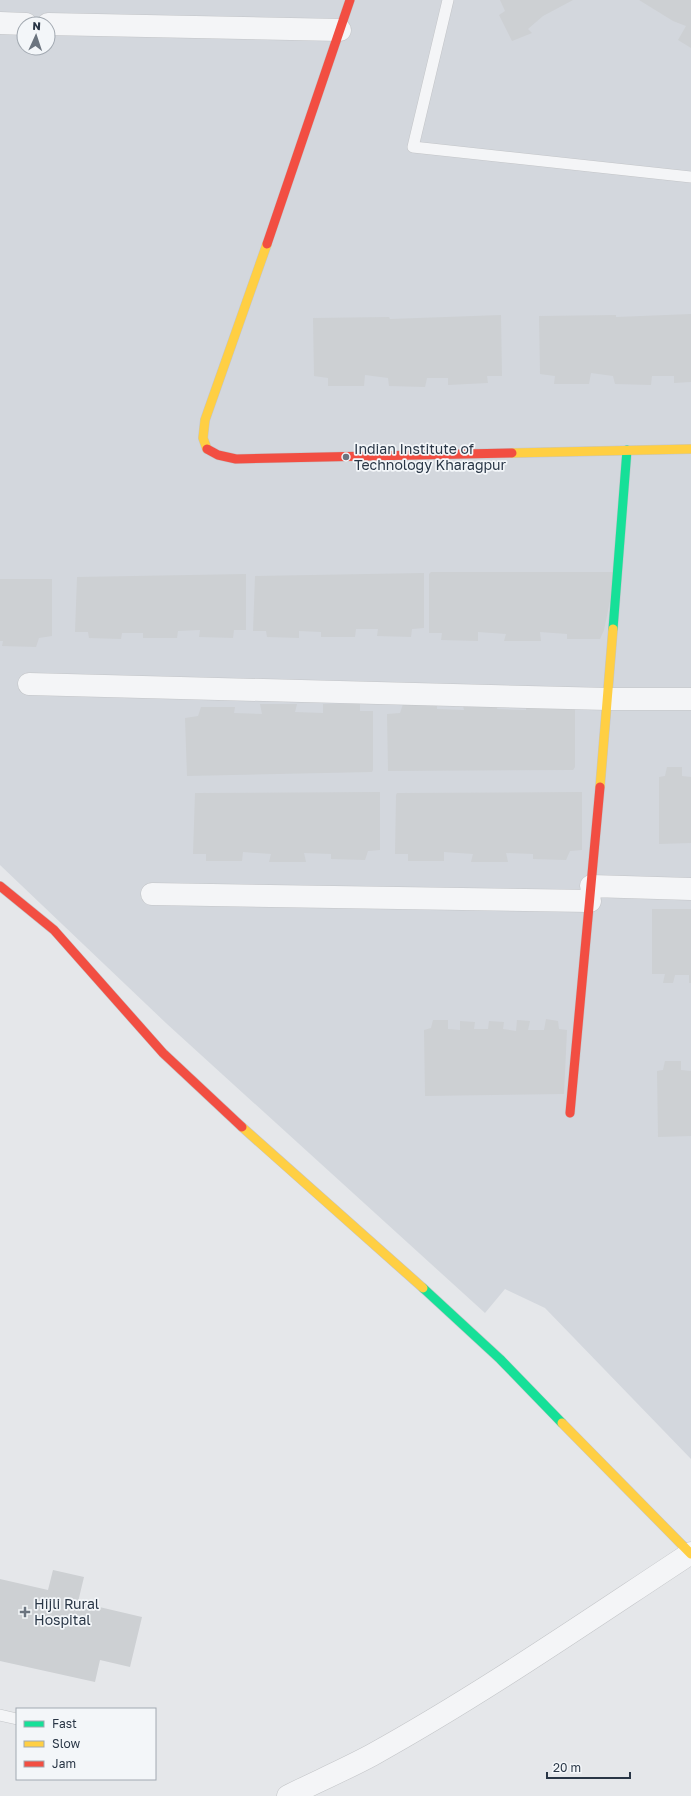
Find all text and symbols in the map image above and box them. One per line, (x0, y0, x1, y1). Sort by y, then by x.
north arrow (16, 16, 56, 56)
text: N (32, 19, 41, 32)
place label: Indian Institute of Technology Kharagpur (354, 440, 507, 473)
marker: Indian Institute of Technology Kharagpur (341, 452, 351, 462)
place label: Hijli Rural Hospital (34, 1595, 99, 1628)
marker: Hijli Rural Hospital (19, 1606, 31, 1618)
legend (16, 1708, 156, 1780)
text: Fast (52, 1716, 77, 1731)
text: Slow (52, 1736, 80, 1751)
scale bar (547, 1754, 630, 1780)
text: Jam (52, 1756, 76, 1771)
text: 20 m (553, 1760, 581, 1775)

